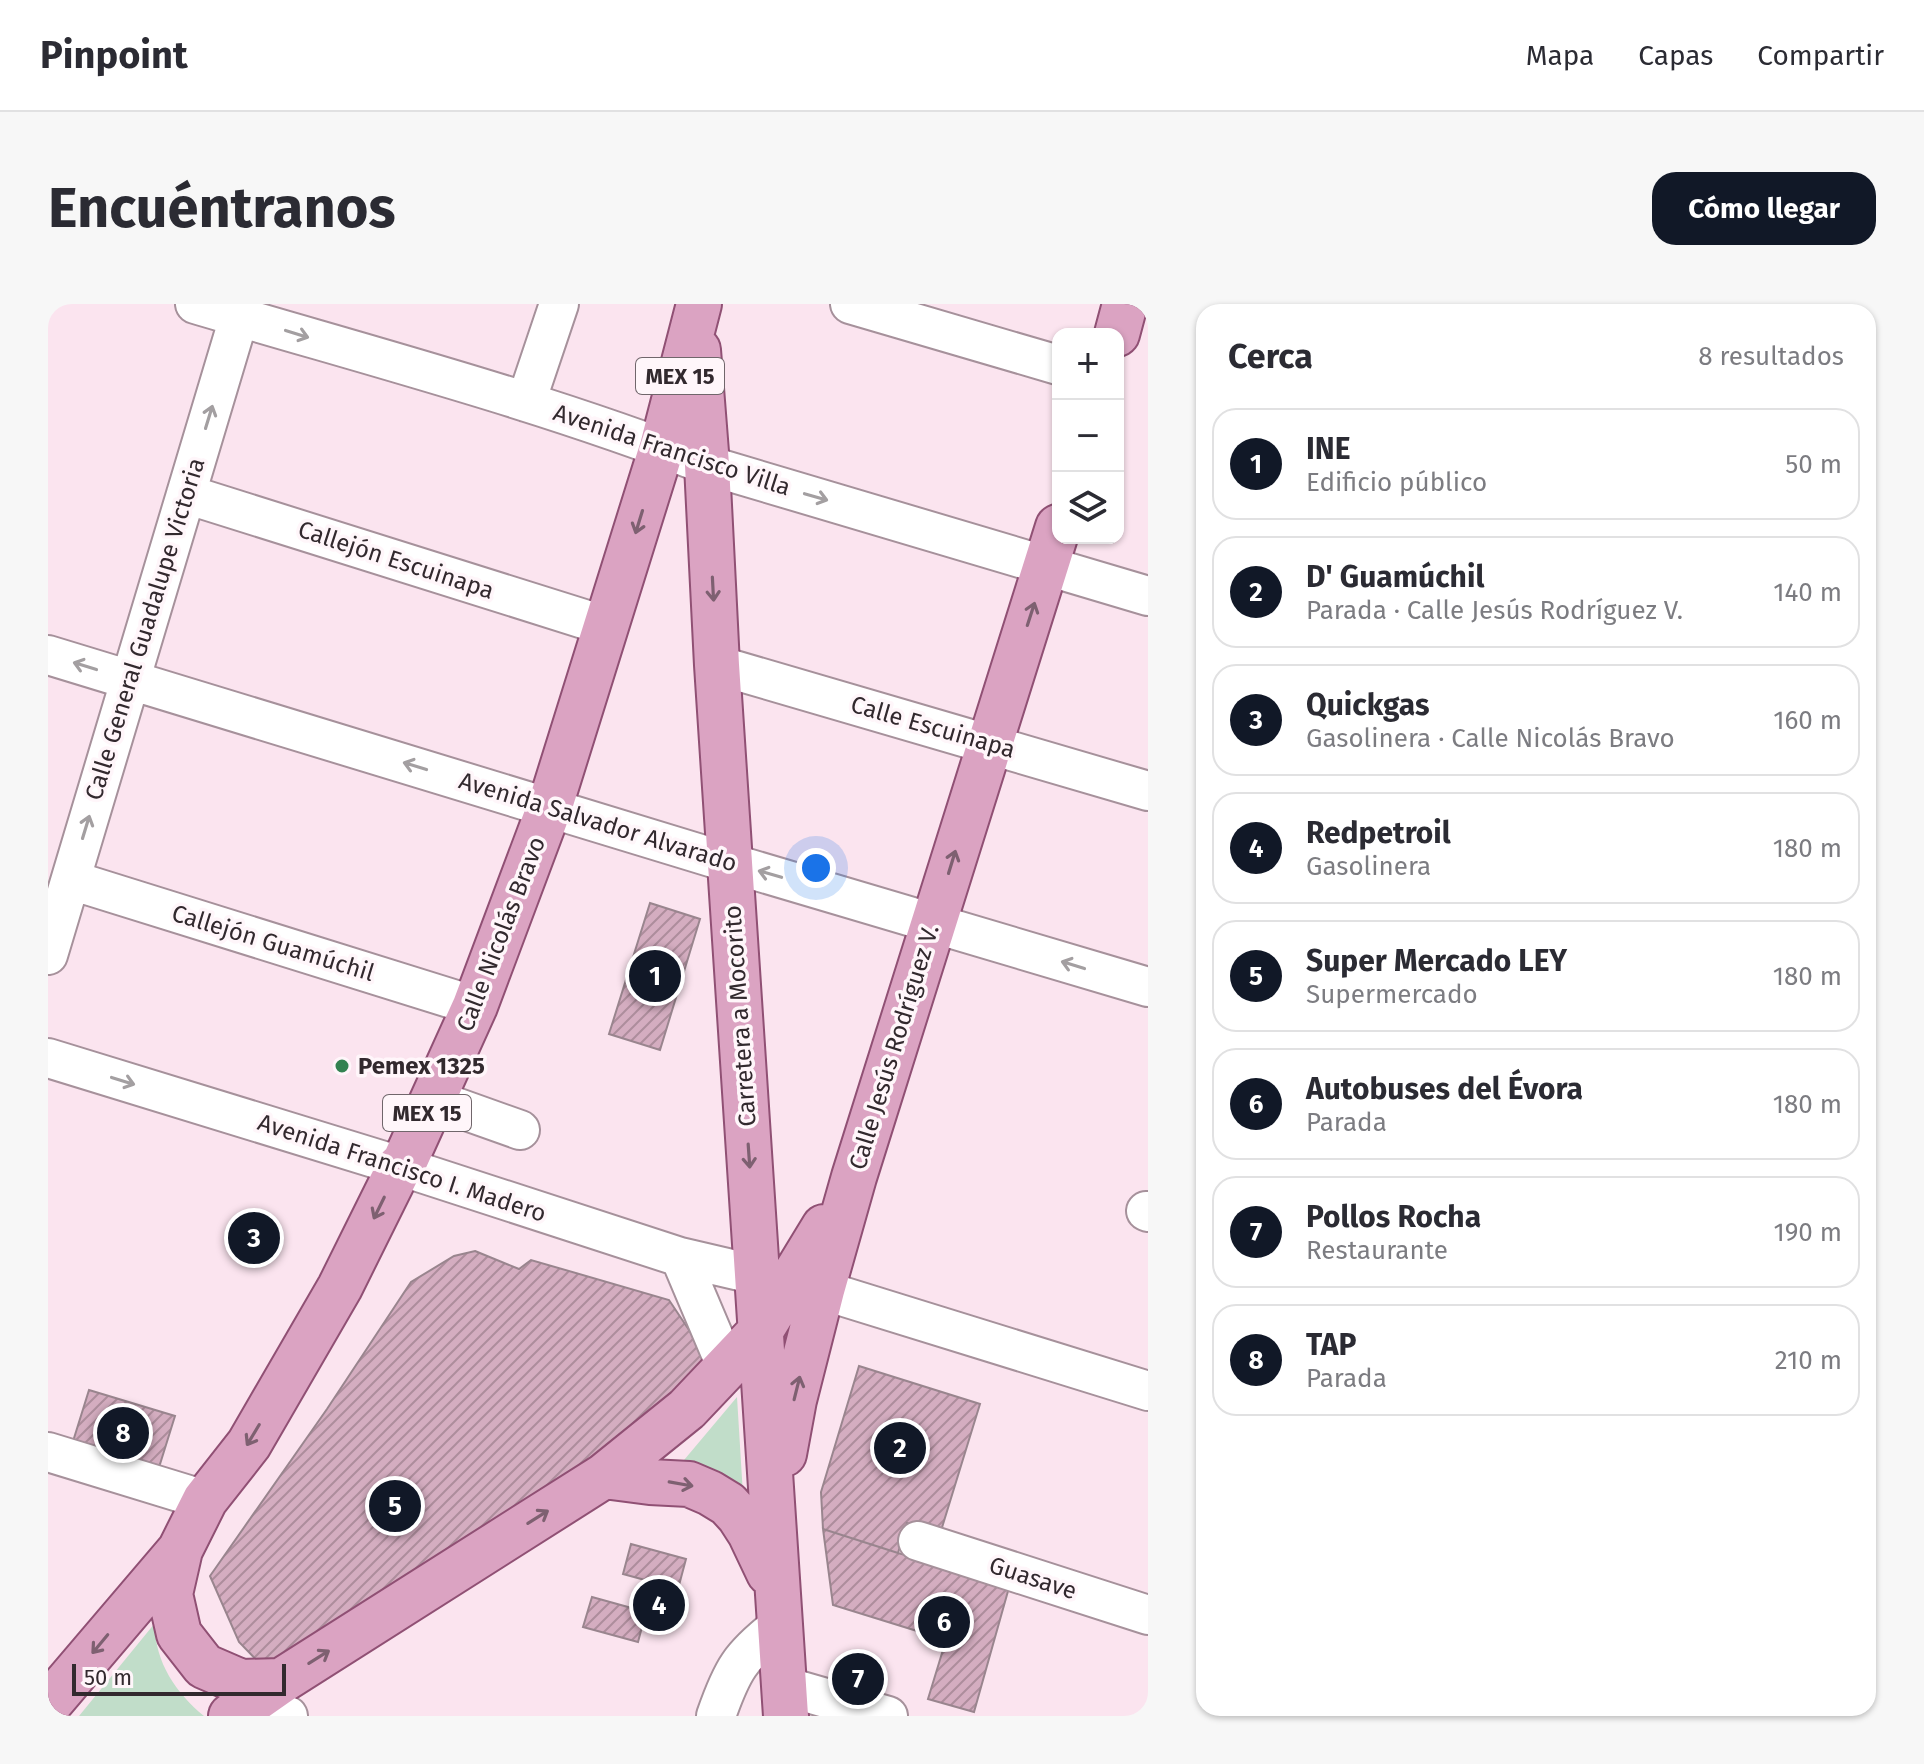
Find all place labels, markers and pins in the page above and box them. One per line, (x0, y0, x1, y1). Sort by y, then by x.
pin: 1 (629, 946, 681, 1006)
place label: Pemex 1325 (358, 1052, 485, 1080)
marker: Pemex 1325 (333, 1057, 351, 1075)
pin: 3 (228, 1208, 280, 1268)
pin: 8 (97, 1403, 149, 1463)
pin: 2 (874, 1418, 926, 1478)
pin: 5 (369, 1476, 421, 1536)
pin: 4 (633, 1575, 685, 1635)
pin: 6 (918, 1592, 970, 1652)
pin: 7 (832, 1649, 884, 1709)

